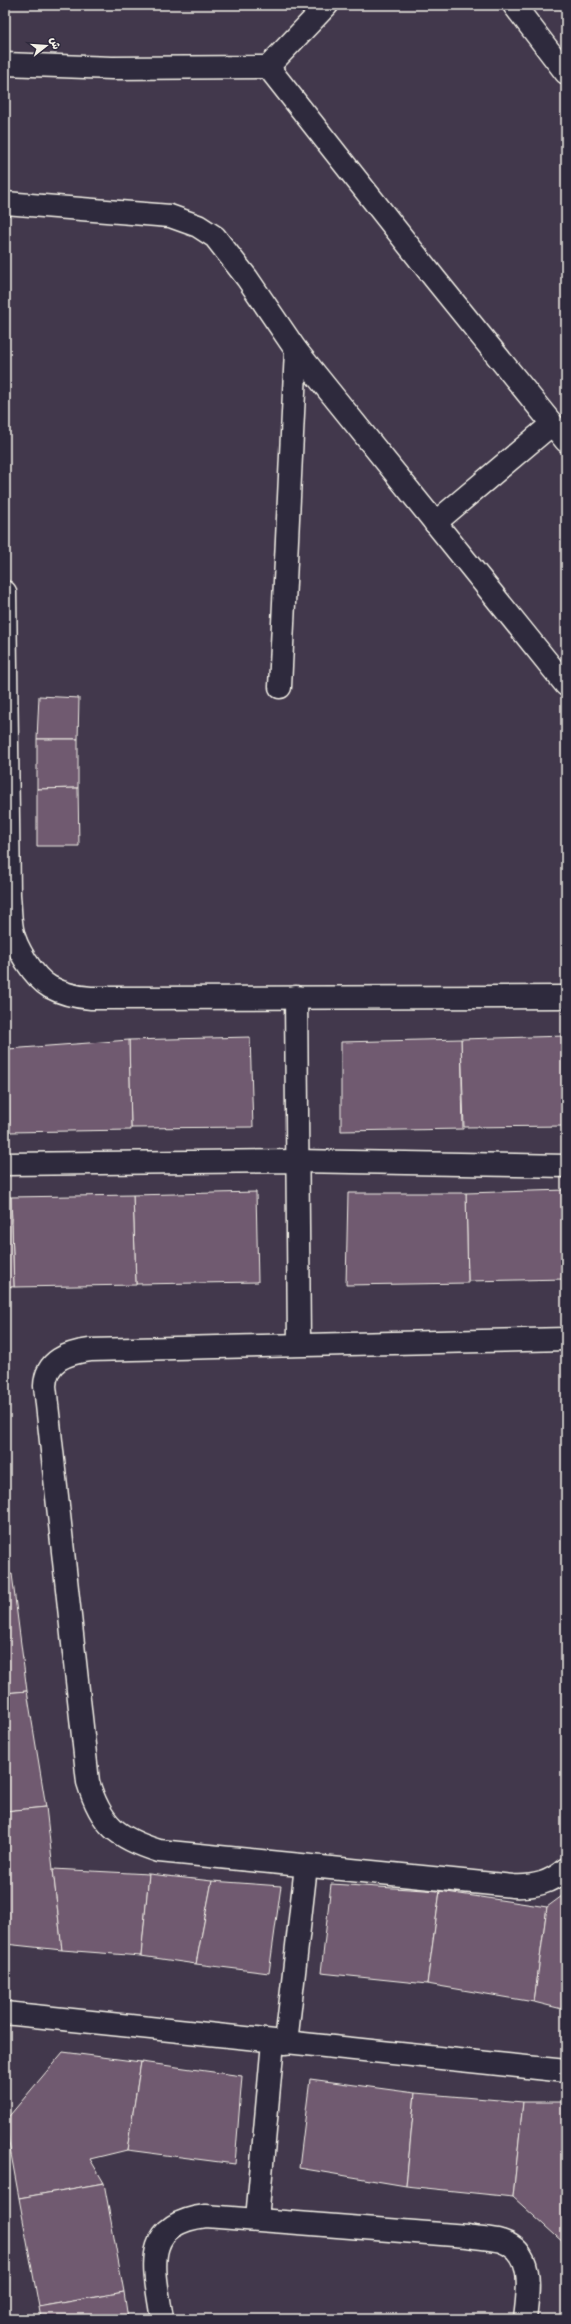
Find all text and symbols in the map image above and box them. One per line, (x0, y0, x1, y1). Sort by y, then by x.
north arrow (26, 26, 66, 66)
text: ش (46, 35, 64, 51)

